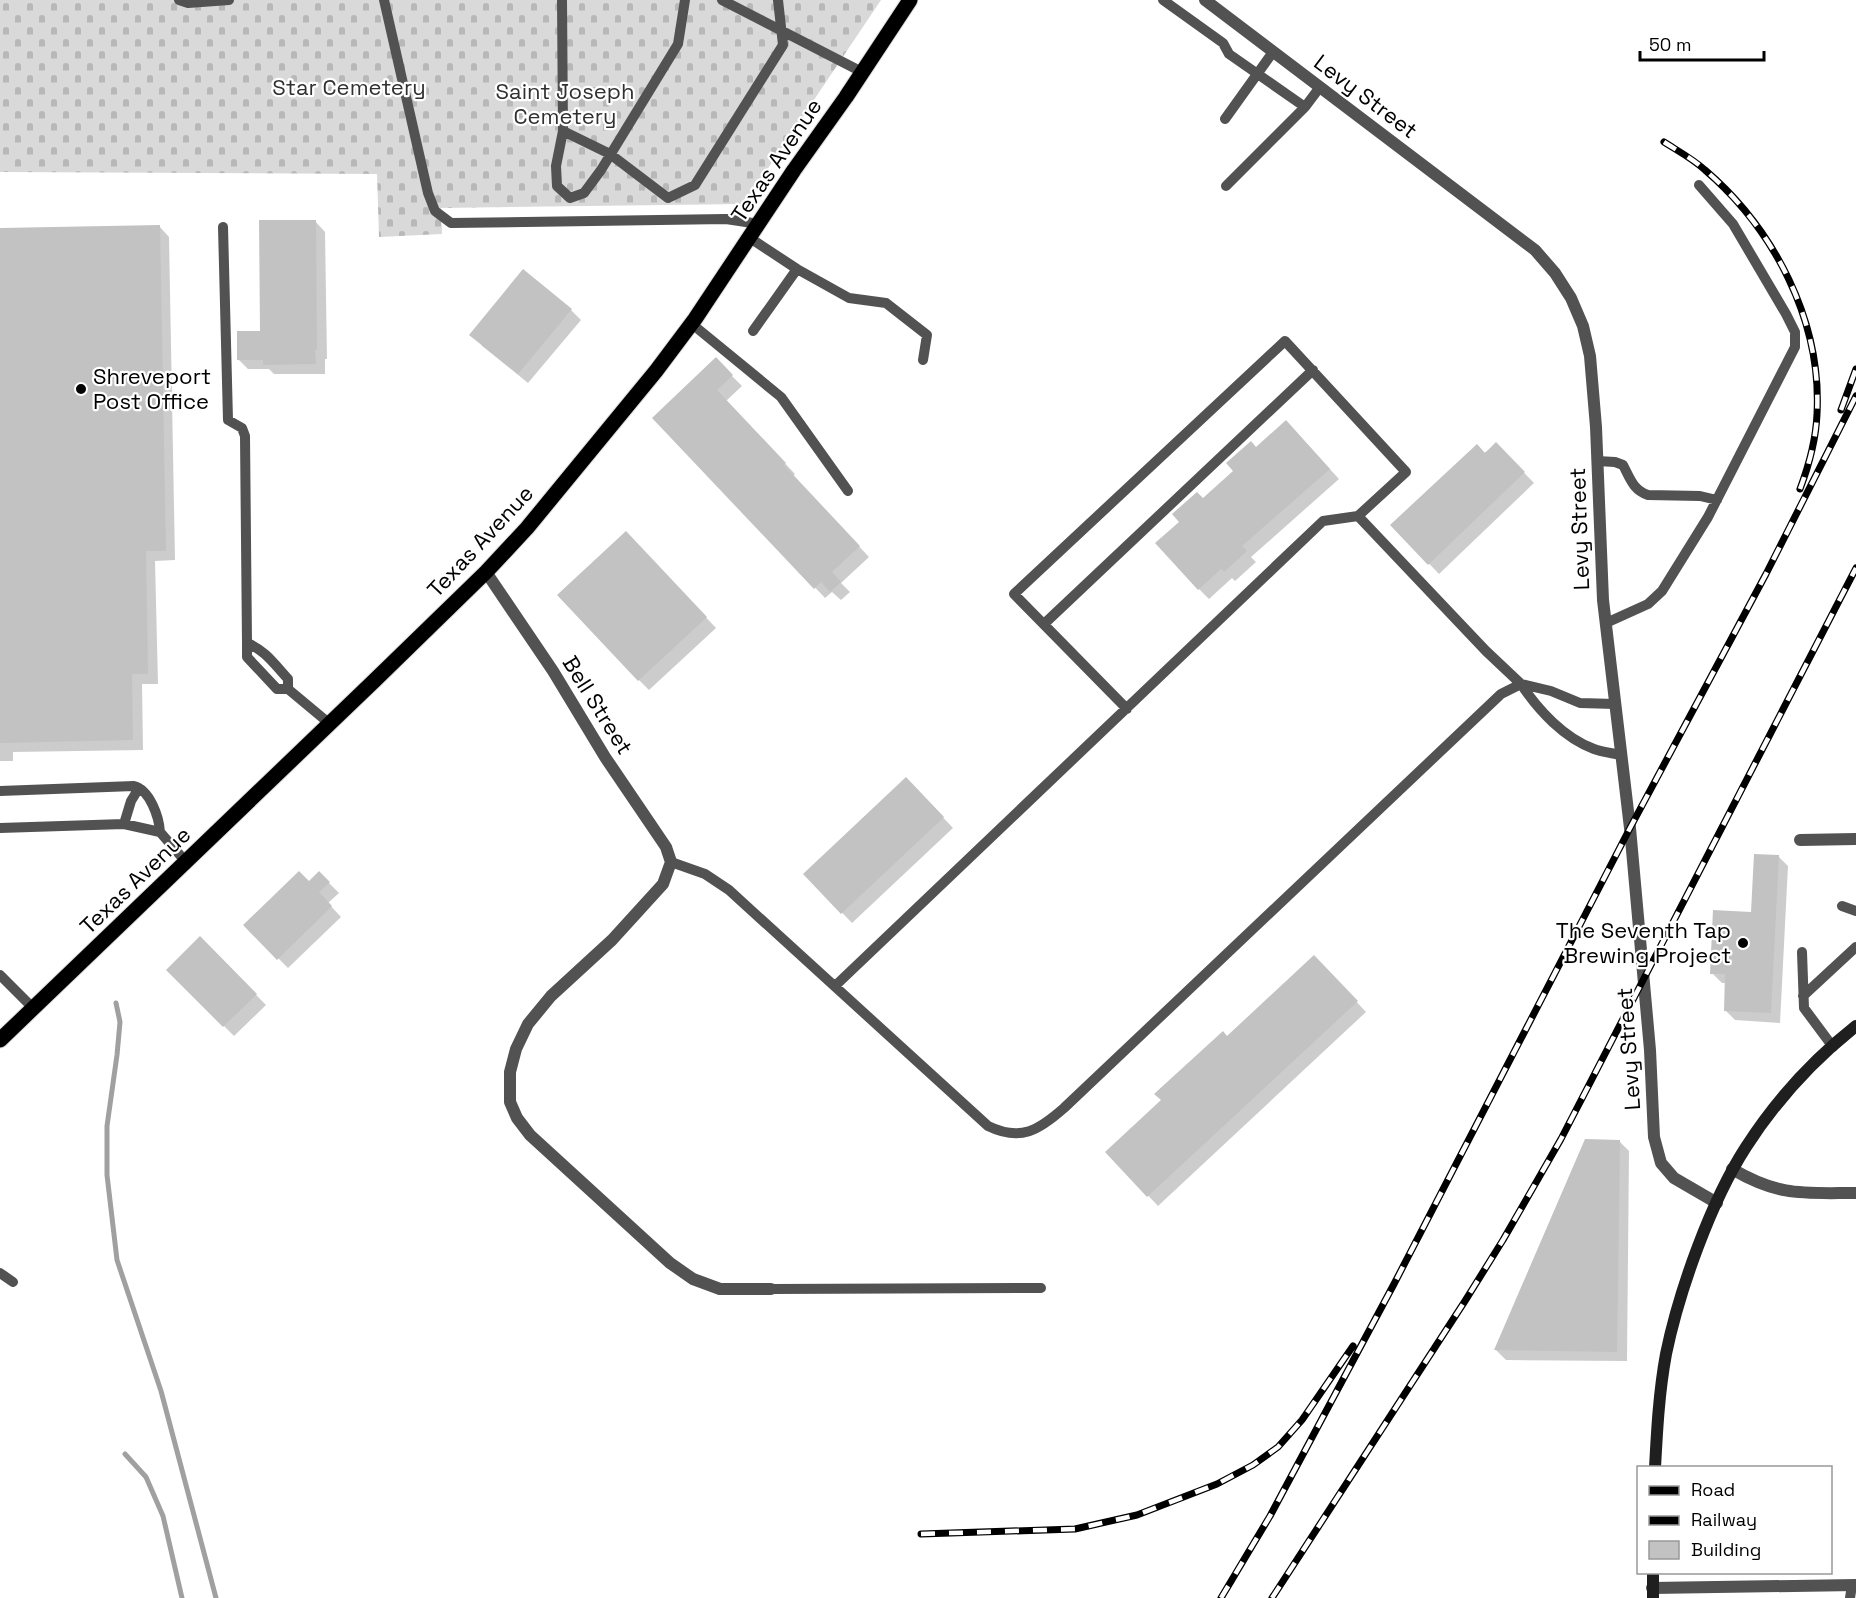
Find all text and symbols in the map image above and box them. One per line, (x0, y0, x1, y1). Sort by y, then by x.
scale bar (1640, 24, 1764, 62)
text: 50 m (1649, 33, 1691, 56)
street label: Levy Street (1309, 48, 1423, 144)
park label: Star Cemetery (272, 73, 426, 101)
park label: Saint Joseph Cemetery (496, 77, 634, 130)
street label: Texas Avenue (724, 93, 828, 227)
place label: Shreveport Post Office (93, 362, 211, 415)
marker: Shreveport Post Office (74, 382, 88, 396)
street label: Levy Street (1563, 467, 1595, 591)
street label: Texas Avenue (421, 479, 539, 603)
street label: Bell Street (557, 650, 639, 760)
street label: Texas Avenue (74, 820, 196, 940)
place label: The Seventh Tap Brewing Project (1556, 916, 1731, 969)
marker: The Seventh Tap Brewing Project (1736, 936, 1750, 950)
street label: Levy Street (1610, 987, 1646, 1111)
legend (1637, 1466, 1832, 1574)
text: Road (1691, 1478, 1735, 1501)
text: Railway (1691, 1508, 1757, 1531)
text: Building (1691, 1538, 1761, 1561)

